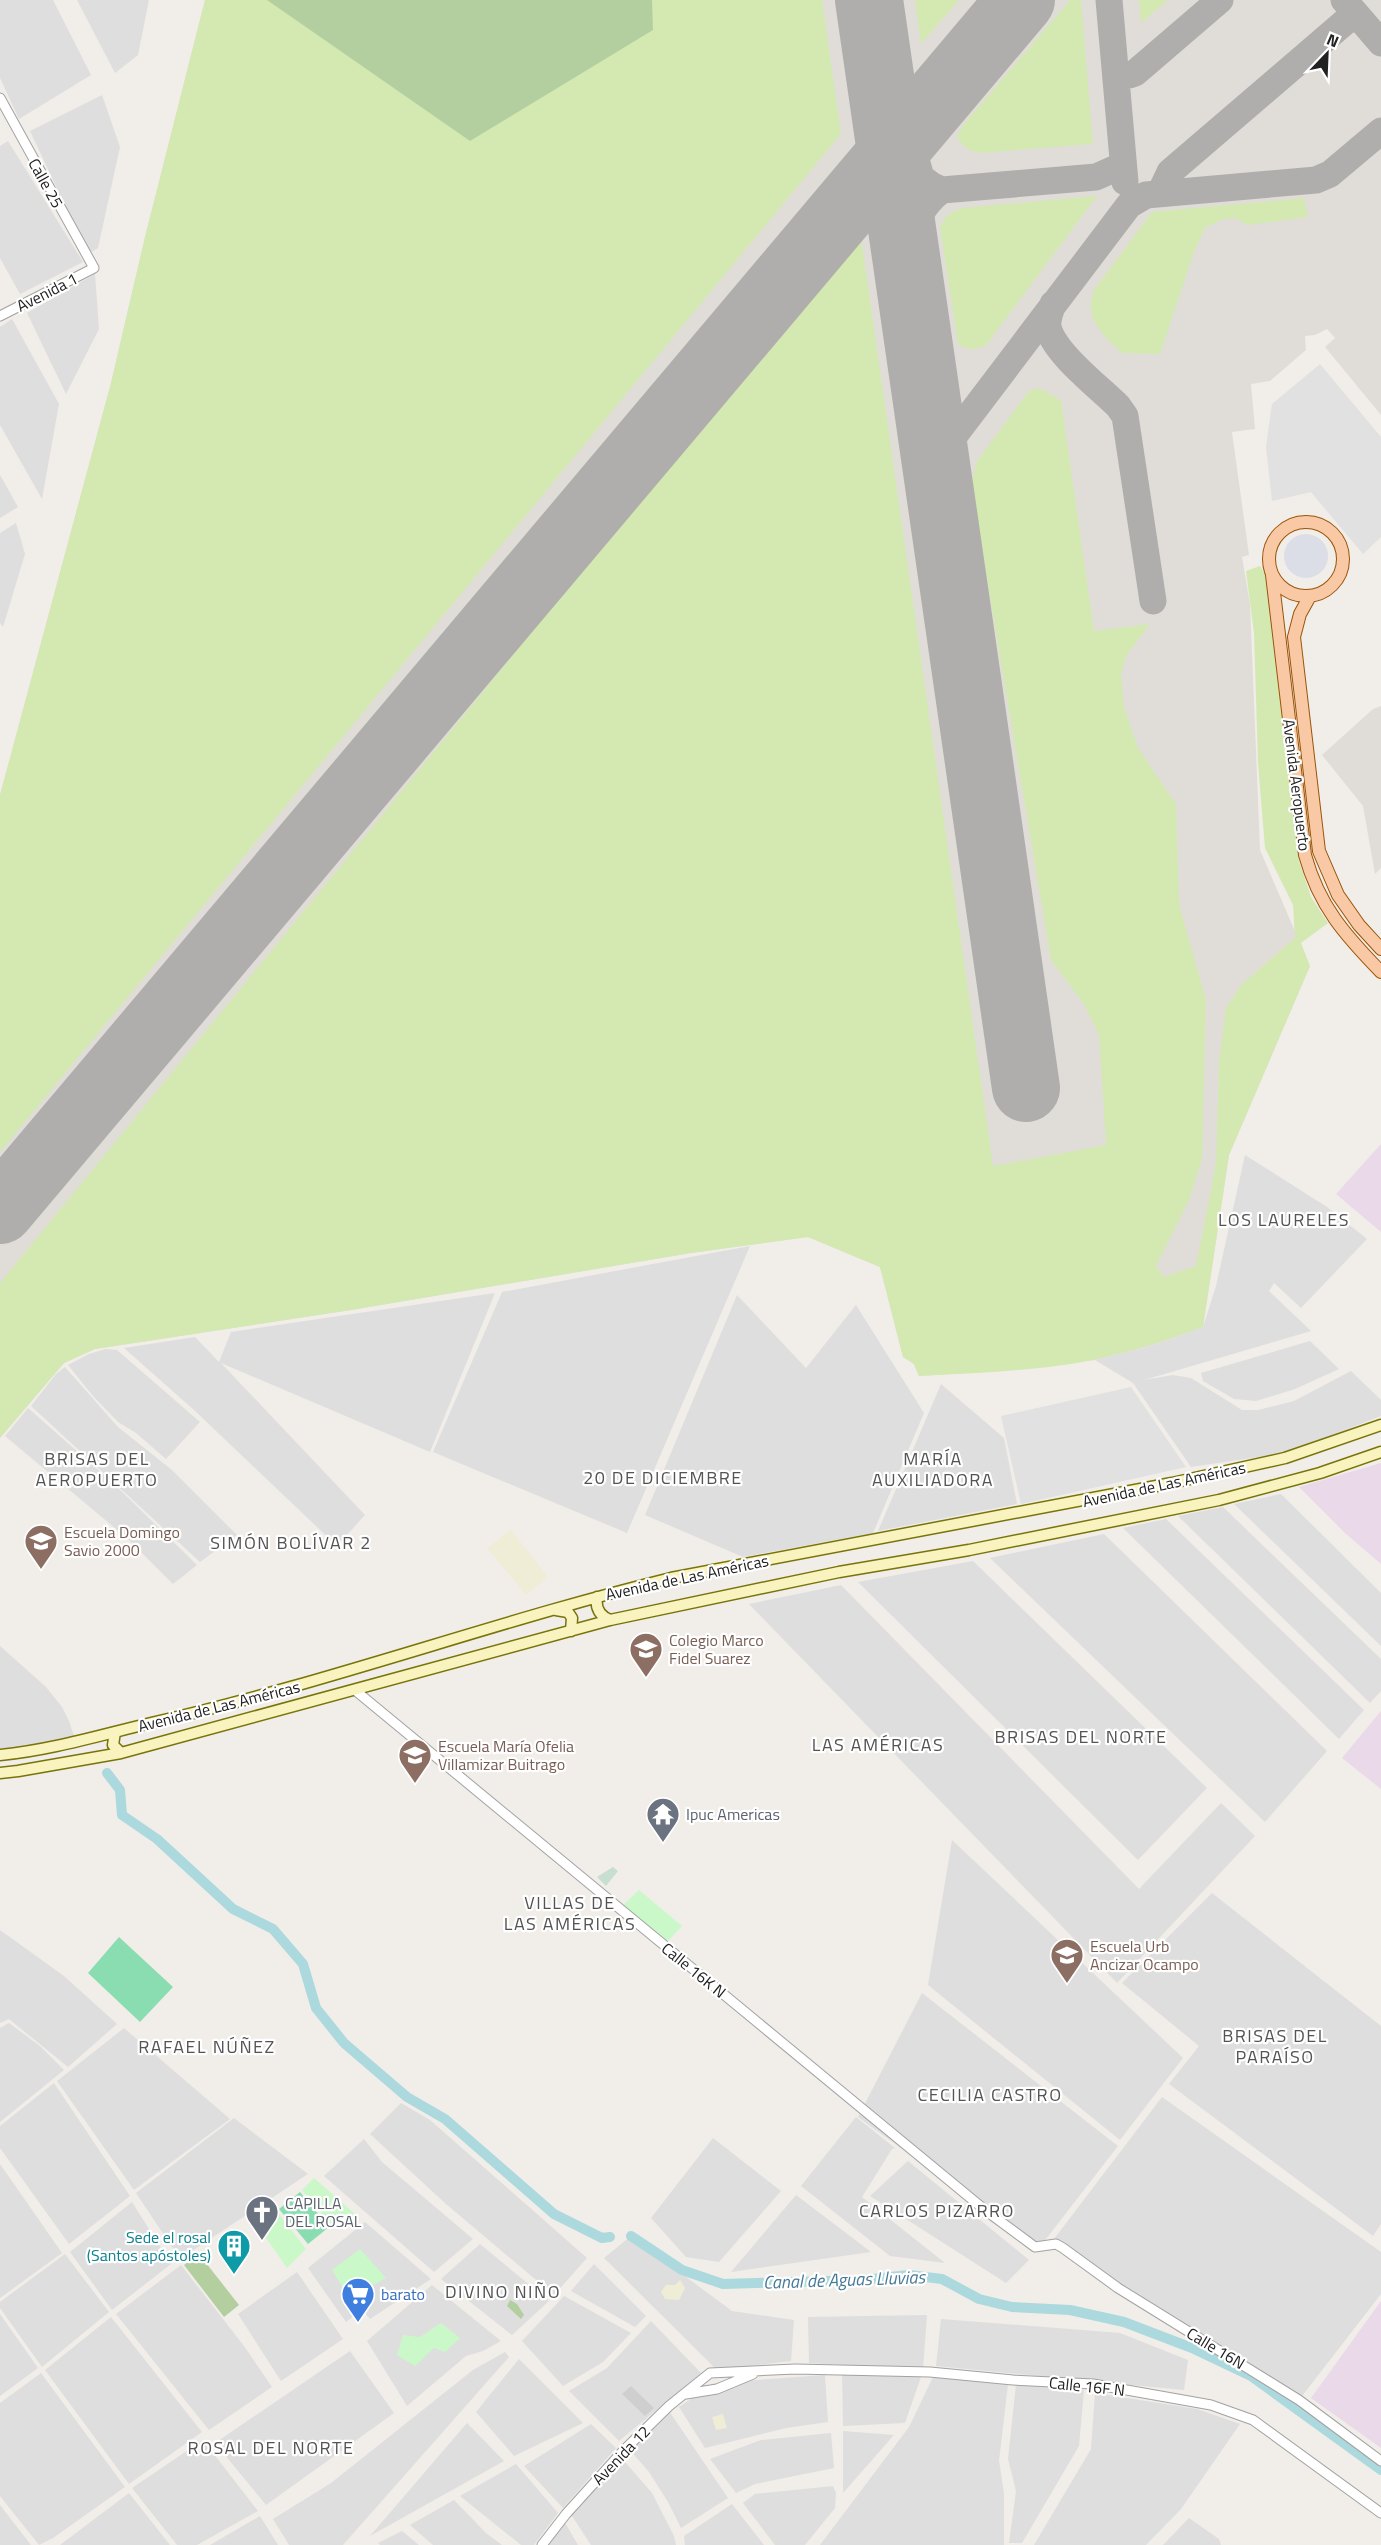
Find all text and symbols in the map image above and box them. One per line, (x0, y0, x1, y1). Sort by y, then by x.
north arrow (1297, 24, 1357, 84)
text: N (1323, 27, 1343, 53)
street label: Calle 25 (23, 154, 70, 212)
street label: Avenida 1 (12, 266, 82, 318)
street label: Avenida Aeropuerto (1277, 718, 1317, 852)
district label: LOS LAURELES (1218, 1206, 1350, 1233)
district label: BRISAS DEL AEROPUERTO (36, 1445, 158, 1493)
district label: MARÍA AUXILIADORA (872, 1445, 994, 1493)
street label: Avenida de Las Américas (1080, 1455, 1248, 1513)
district label: 20 DE DICIEMBRE (583, 1464, 743, 1491)
place label: Escuela Domingo Savio 2000 (64, 1520, 180, 1562)
school or university icon: Escuela Domingo Savio 2000 (23, 1523, 59, 1570)
district label: SIMÓN BOLÍVAR 2 (210, 1529, 372, 1556)
street label: Avenida de Las Américas (603, 1548, 771, 1606)
place label: Colegio Marco Fidel Suarez (669, 1628, 764, 1670)
school or university icon: Colegio Marco Fidel Suarez (628, 1631, 664, 1678)
street label: Avenida de Las Américas (135, 1674, 303, 1738)
district label: BRISAS DEL NORTE (994, 1723, 1168, 1750)
district label: LAS AMÉRICAS (812, 1731, 944, 1758)
place label: Escuela María Ofelia Villamizar Buitrago (438, 1734, 574, 1776)
school or university icon: Escuela María Ofelia Villamizar Buitrago (397, 1737, 433, 1784)
temple icon: Ipuc Americas (645, 1796, 681, 1843)
place label: Ipuc Americas (686, 1802, 780, 1826)
district label: VILLAS DE LAS AMÉRICAS (504, 1889, 636, 1937)
place label: Escuela Urb Ancizar Ocampo (1090, 1934, 1199, 1976)
street label: Calle 16K N (656, 1936, 732, 2004)
school or university icon: Escuela Urb Ancizar Ocampo (1049, 1937, 1085, 1984)
district label: BRISAS DEL PARAÍSO (1222, 2022, 1328, 2070)
district label: RAFAEL NÚÑEZ (138, 2033, 276, 2060)
district label: CECILIA CASTRO (917, 2081, 1063, 2108)
place label: CAPILLA DEL ROSAL (285, 2191, 362, 2233)
church icon: CAPILLA DEL ROSAL (244, 2194, 280, 2241)
district label: CARLOS PIZARRO (859, 2197, 1015, 2224)
place label: Sede el rosal (Santos apóstoles) (87, 2225, 211, 2267)
building icon: Sede el rosal (Santos apóstoles) (216, 2228, 252, 2275)
water label: Canal de Aguas Lluvias (763, 2263, 927, 2296)
supermarket icon: barato (340, 2276, 376, 2323)
district label: DIVINO NIÑO (445, 2278, 561, 2305)
place label: barato (381, 2282, 425, 2306)
street label: Calle 16N (1182, 2321, 1250, 2375)
street label: Calle 16F N (1048, 2370, 1126, 2402)
street label: Avenida 12 (586, 2420, 656, 2490)
district label: ROSAL DEL NORTE (188, 2434, 354, 2461)

